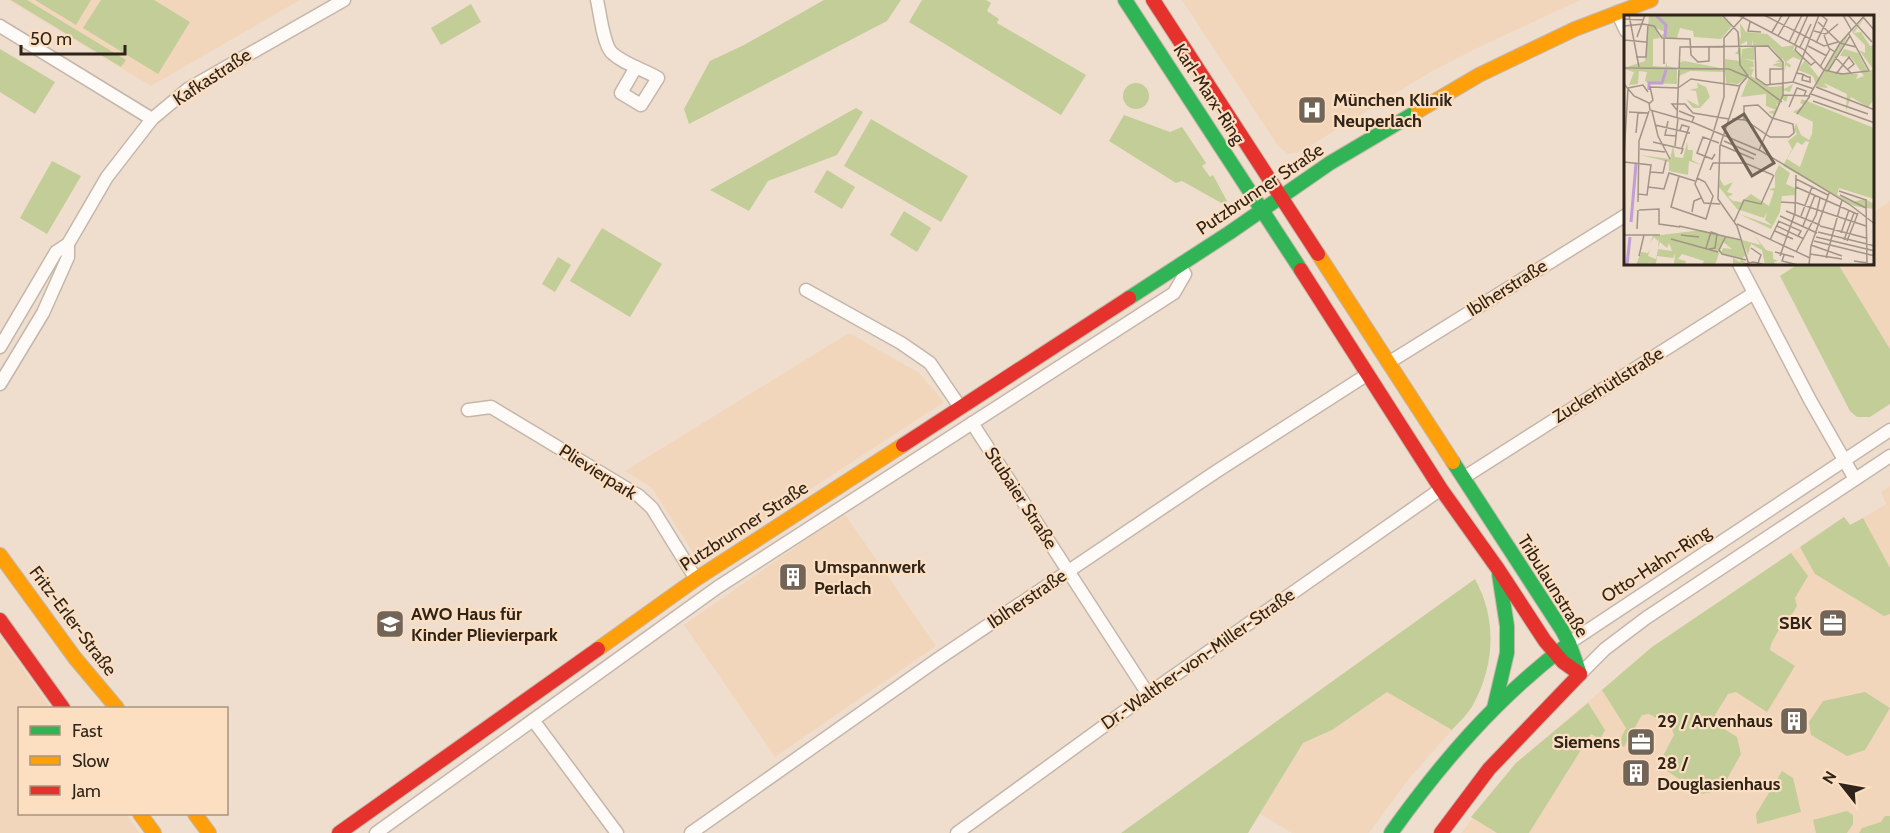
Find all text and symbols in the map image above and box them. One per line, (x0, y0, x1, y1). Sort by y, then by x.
inset map (1624, 15, 1875, 266)
scale bar (21, 18, 124, 56)
text: 50 m (30, 28, 72, 50)
street label: Karl-Marx-Ring (1169, 40, 1250, 149)
street label: Kafkastraße (169, 44, 255, 110)
place label: München Klinik Neuperlach (1333, 89, 1453, 132)
hospital icon: München Klinik Neuperlach (1296, 94, 1328, 126)
street label: Putzbrunner Straße (1192, 138, 1328, 240)
street label: Iblherstraße (1463, 255, 1551, 321)
street label: Zuckerhütlstraße (1549, 342, 1667, 428)
street label: Plievierpark (555, 440, 642, 505)
street label: Stubaier Straße (980, 443, 1062, 553)
street label: Putzbrunner Straße (676, 476, 812, 576)
street label: Otto-Hahn-Ring (1597, 520, 1716, 607)
street label: Tribulaunstraße (1513, 531, 1593, 641)
place label: Umspannwerk Perlach (814, 556, 926, 599)
building icon: Umspannwerk Perlach (777, 561, 809, 593)
street label: Fritz-Erler-Straße (25, 562, 121, 680)
street label: Iblherstraße (983, 565, 1071, 633)
street label: Dr.-Walther-von-Miller-Straße (1097, 584, 1299, 734)
place label: AWO Haus für Kinder Plievierpark (411, 603, 558, 646)
office icon: SBK (1817, 607, 1849, 639)
school or university icon: AWO Haus für Kinder Plievierpark (374, 608, 406, 640)
place label: SBK (1779, 612, 1813, 634)
building icon: 29 / Arvenhaus (1778, 705, 1810, 737)
legend (18, 707, 228, 815)
place label: 29 / Arvenhaus (1657, 710, 1773, 732)
text: Fast (72, 720, 103, 742)
office icon: Siemens (1625, 726, 1657, 758)
place label: Siemens (1554, 731, 1620, 753)
text: Slow (72, 750, 109, 772)
place label: 28 / Douglasienhaus (1657, 752, 1781, 795)
north arrow (1812, 755, 1872, 815)
building icon: 28 / Douglasienhaus (1620, 757, 1652, 789)
text: N (1819, 768, 1841, 787)
text: Jam (71, 780, 101, 802)

